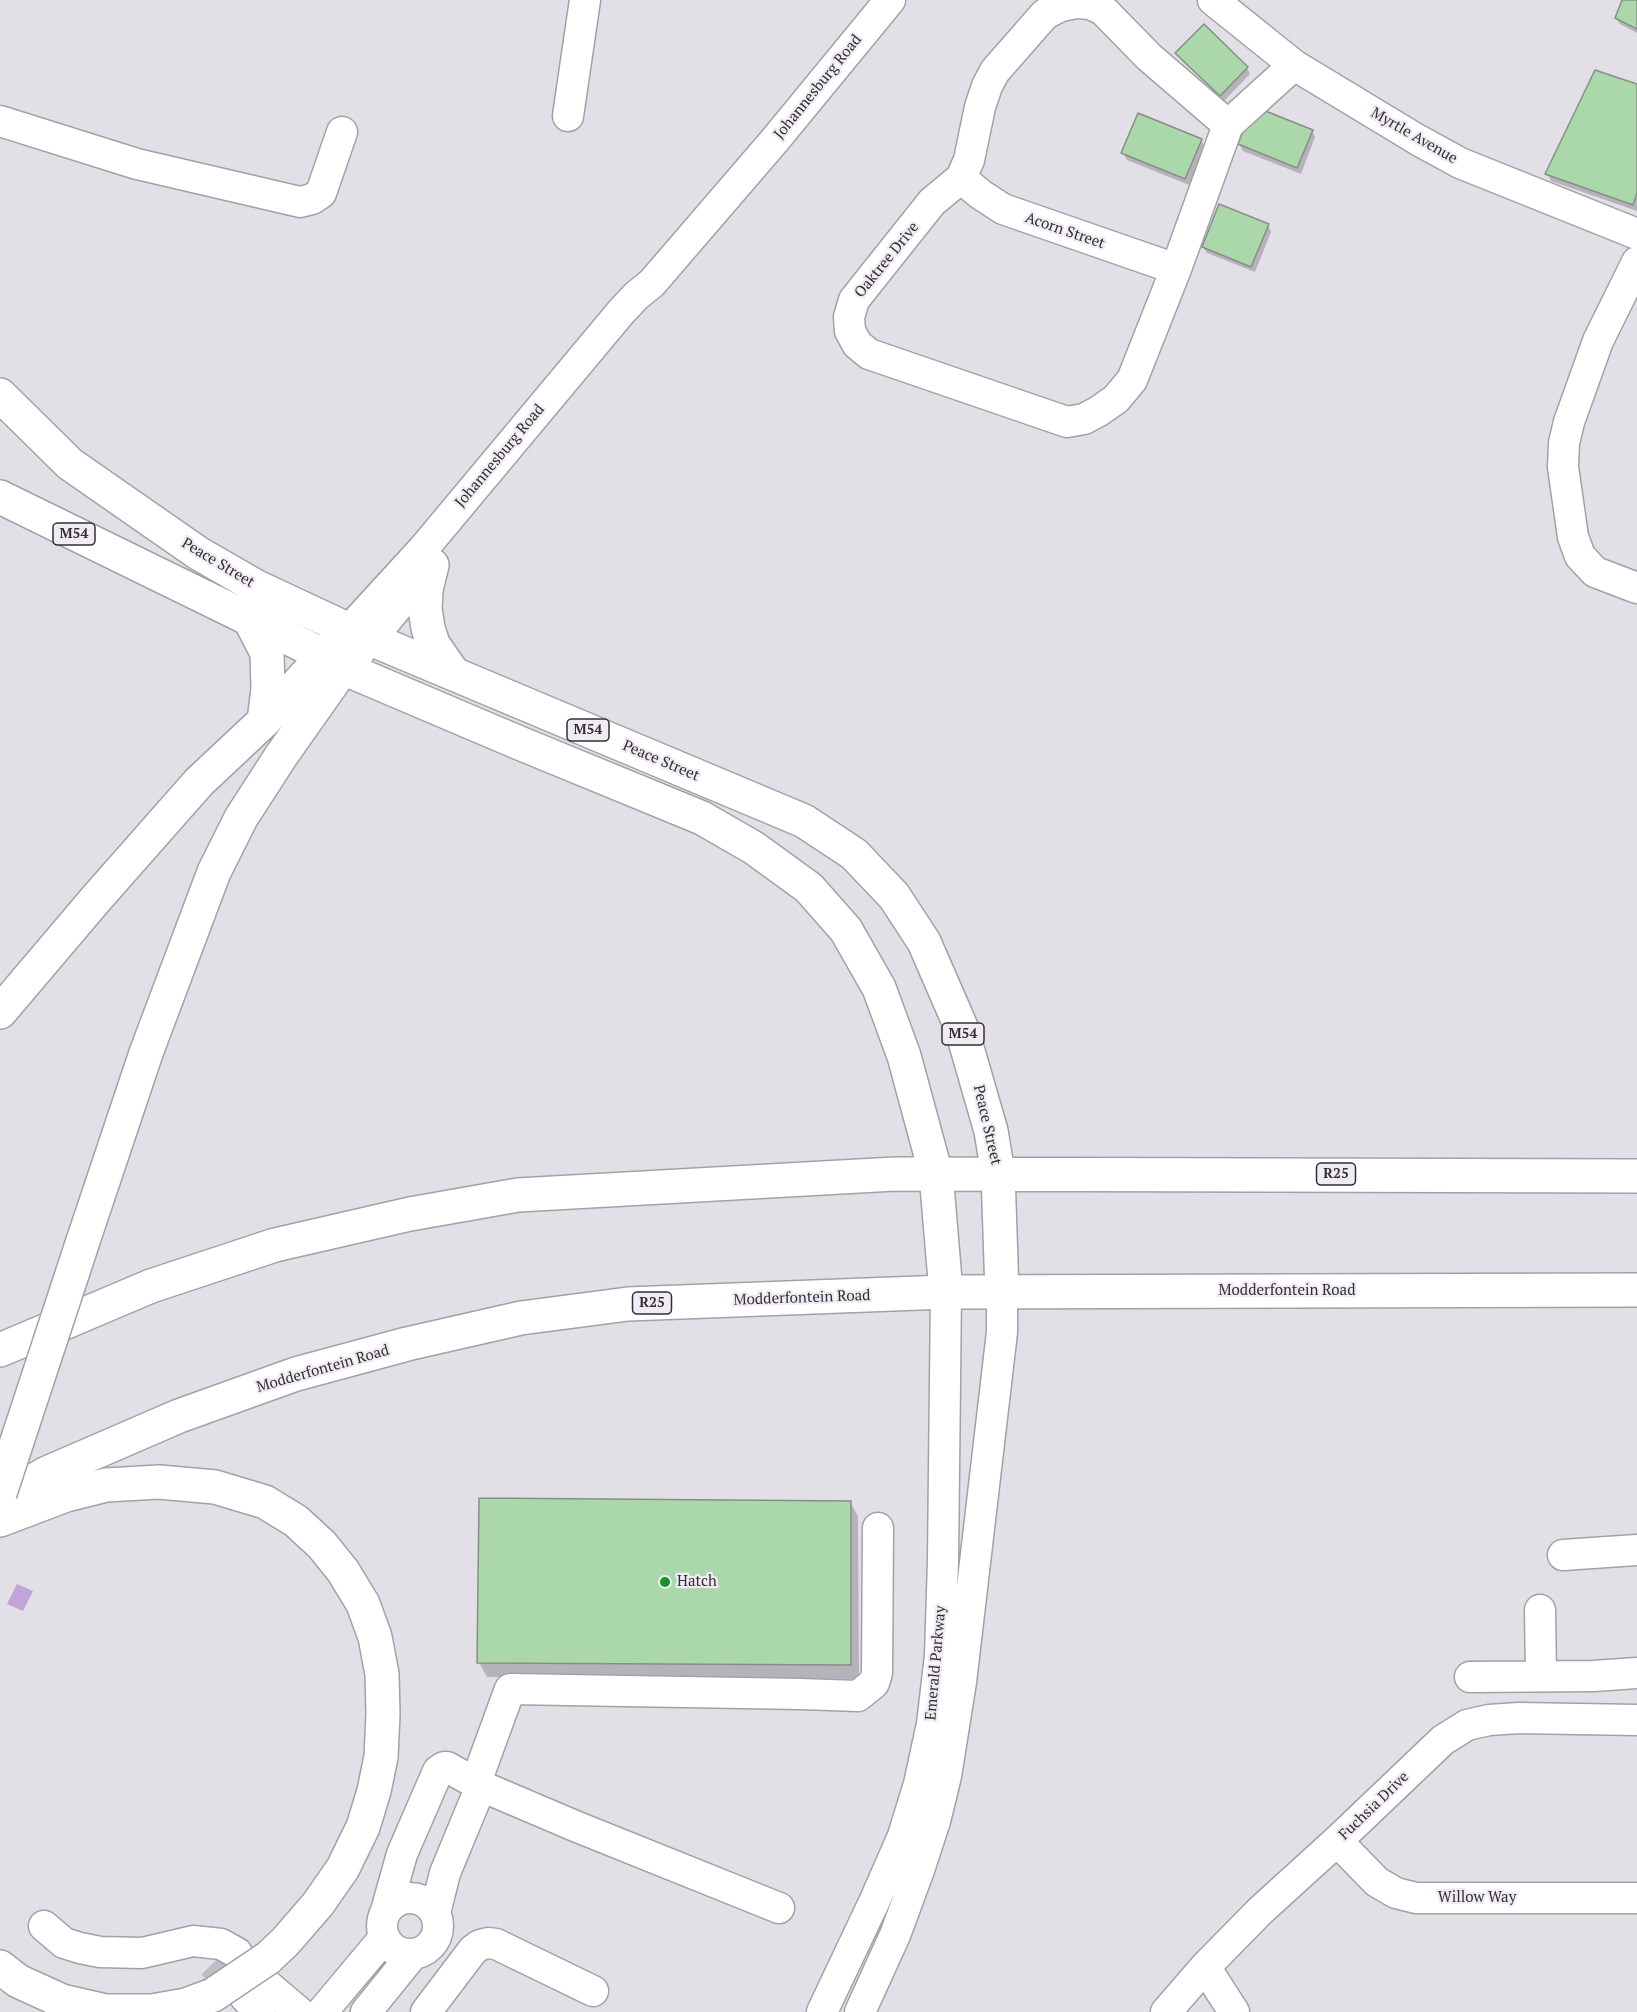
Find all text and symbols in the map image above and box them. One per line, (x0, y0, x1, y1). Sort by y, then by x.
street label: Johannesburg Road (770, 31, 866, 143)
street label: Myrtle Avenue (1368, 104, 1460, 168)
street label: Acorn Street (1023, 209, 1107, 253)
street label: Oaktree Drive (851, 218, 923, 302)
street label: Johannesburg Road (452, 401, 548, 511)
road number: M54 (53, 523, 95, 545)
street label: Peace Street (178, 534, 258, 592)
road number: M54 (567, 719, 609, 741)
street label: Peace Street (620, 737, 702, 785)
road number: M54 (942, 1023, 984, 1045)
street label: Peace Street (969, 1083, 1005, 1167)
road number: R25 (1316, 1163, 1356, 1185)
street label: Modderfontein Road (1219, 1282, 1355, 1300)
street label: Modderfontein Road (733, 1287, 871, 1309)
road number: R25 (632, 1292, 672, 1314)
street label: Modderfontein Road (255, 1341, 391, 1397)
place label: Hatch (677, 1573, 717, 1591)
marker: Hatch (658, 1575, 672, 1589)
street label: Emerald Parkway (922, 1605, 950, 1721)
street label: Fuchsia Drive (1335, 1768, 1413, 1844)
street label: Willow Way (1438, 1889, 1516, 1907)

